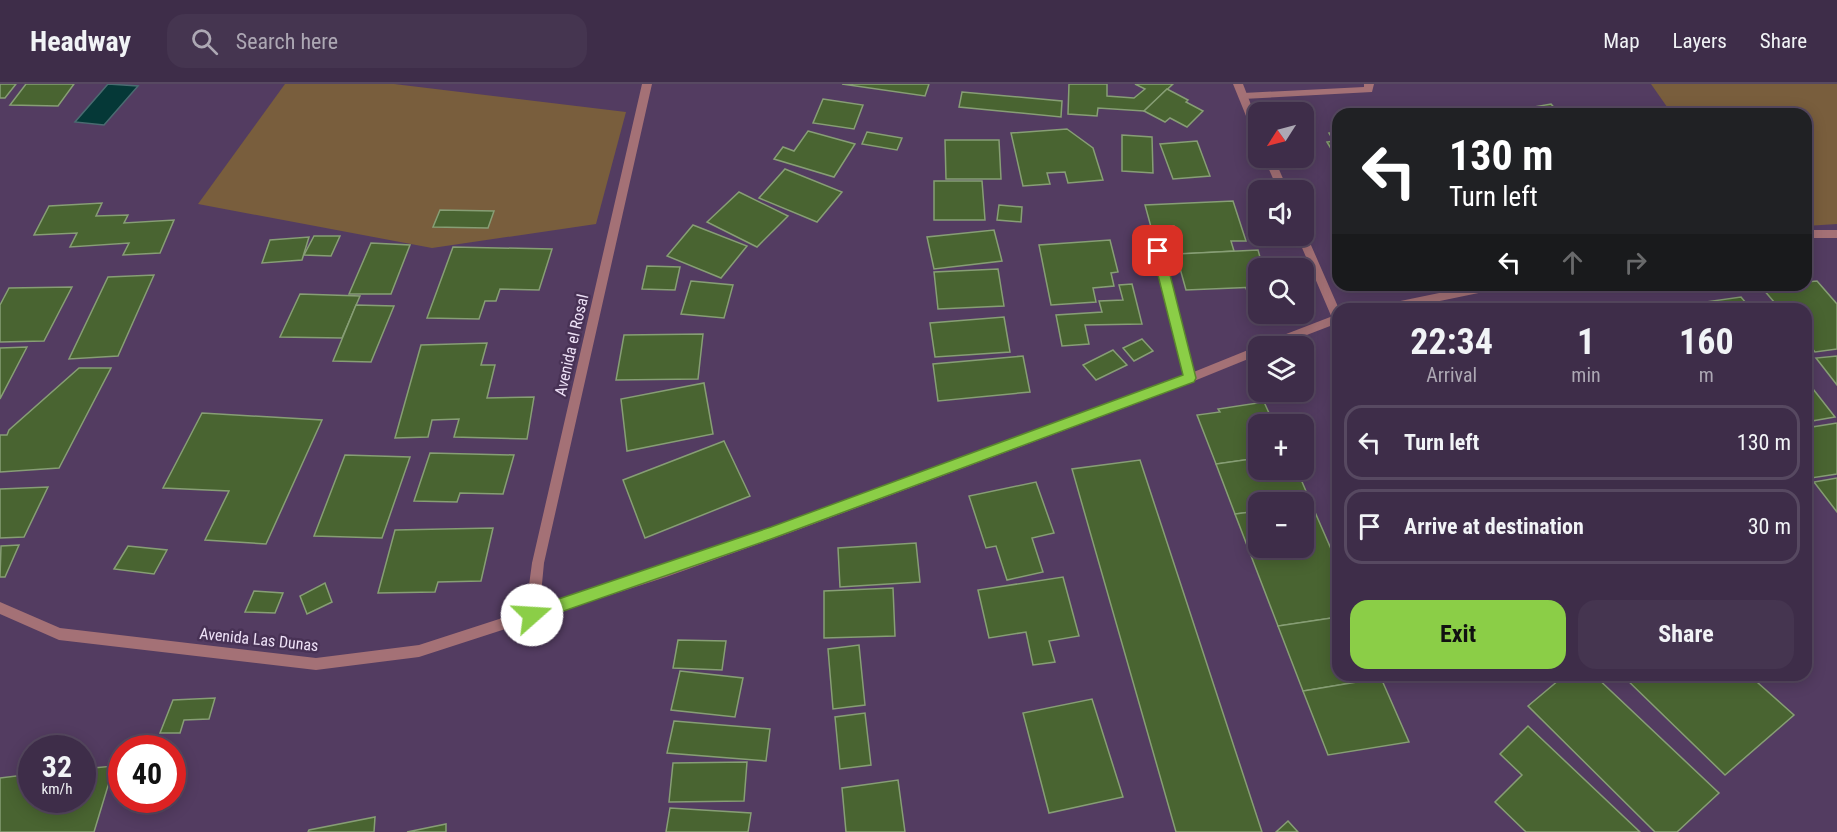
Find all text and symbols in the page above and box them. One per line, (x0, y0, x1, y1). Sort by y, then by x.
search box (167, 14, 587, 68)
text: Headway (30, 25, 131, 58)
icon: search (188, 25, 221, 58)
text: Search here (236, 29, 338, 54)
text: Map (1603, 29, 1640, 53)
text: Layers (1673, 29, 1727, 53)
text: Share (1760, 29, 1807, 53)
north arrow (1248, 102, 1314, 168)
map controls (1248, 102, 1314, 558)
text: 130 m (1449, 131, 1554, 180)
icon: left (1350, 132, 1428, 210)
button: sound (1248, 180, 1314, 246)
text: Turn left (1449, 181, 1538, 213)
pin (1132, 225, 1183, 276)
icon: arrive (1141, 234, 1174, 267)
icon: left (1493, 246, 1526, 279)
icon: ahead (1556, 246, 1589, 279)
icon: right (1619, 246, 1652, 279)
button: search (1248, 258, 1314, 324)
street label: Avenida el Rosal (551, 292, 592, 398)
text: 22:34 (1410, 321, 1493, 363)
text: 1 (1577, 321, 1595, 363)
text: 160 (1679, 321, 1734, 363)
button: layers (1248, 336, 1314, 402)
text: Arrival (1426, 363, 1477, 387)
text: min (1571, 363, 1601, 387)
text: m (1699, 363, 1714, 387)
button: + (1248, 414, 1314, 480)
icon: left (1353, 426, 1386, 459)
text: Turn left (1404, 430, 1479, 455)
text: 130 m (1737, 430, 1791, 455)
button: − (1248, 492, 1314, 558)
icon: arrive (1353, 510, 1386, 543)
text: Arrive at destination (1404, 514, 1584, 539)
text: 30 m (1748, 514, 1791, 539)
position arrow (500, 583, 564, 647)
button: Exit (1350, 600, 1566, 669)
button: Share (1578, 600, 1794, 669)
street label: Avenida Las Dunas (198, 624, 319, 655)
speed limit sign: 40 (108, 735, 186, 813)
text: 32 (42, 749, 72, 784)
text: km/h (42, 780, 72, 798)

